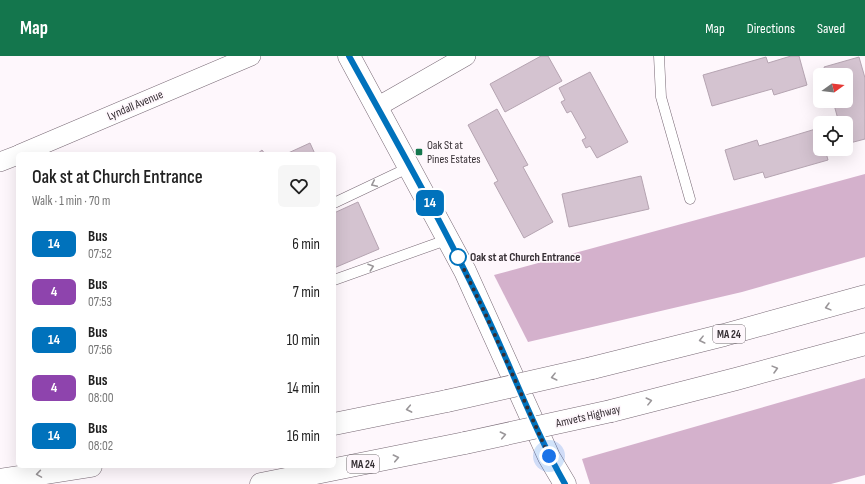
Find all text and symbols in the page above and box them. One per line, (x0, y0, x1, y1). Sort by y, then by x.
text: Map (20, 17, 48, 40)
text: Map (705, 20, 725, 37)
text: Directions (747, 20, 795, 37)
text: Saved (817, 20, 845, 37)
north arrow (813, 68, 853, 108)
map controls (813, 68, 853, 156)
street label: Lyndall Avenue (105, 87, 166, 124)
button: locate (813, 116, 853, 156)
place label: Oak St at Pines Estates (427, 138, 481, 167)
marker: Oak St at Pines Estates (414, 147, 424, 157)
button: heart (278, 165, 320, 207)
text: Oak st at Church Entrance (32, 166, 203, 189)
one-way arrow (371, 179, 379, 187)
line badge: 14 (412, 190, 448, 216)
text: Walk · 1 min · 70 m (32, 193, 110, 209)
text: 14 (424, 194, 436, 211)
text: Bus (88, 227, 107, 246)
text: 14 (48, 235, 60, 252)
text: 6 min (292, 235, 320, 254)
text: 07:52 (88, 246, 112, 262)
marker: Oak st at Church Entrance (449, 248, 467, 266)
place label: Oak st at Church Entrance (470, 250, 580, 265)
one-way arrow (367, 263, 374, 271)
text: Bus (88, 275, 107, 294)
text: 4 (51, 283, 57, 300)
text: 7 min (293, 283, 320, 302)
text: 07:53 (88, 294, 112, 310)
one-way arrow (824, 302, 831, 311)
text: Bus (88, 323, 107, 342)
road number: MA 24 (713, 325, 745, 343)
text: 14 (48, 331, 60, 348)
text: 10 min (287, 331, 320, 350)
one-way arrow (699, 336, 705, 344)
text: 07:56 (88, 342, 112, 358)
one-way arrow (771, 365, 778, 374)
text: Bus (88, 371, 107, 390)
one-way arrow (551, 372, 558, 381)
text: 4 (51, 379, 57, 396)
text: 14 min (287, 379, 320, 398)
text: 08:00 (88, 390, 114, 406)
one-way arrow (646, 398, 652, 406)
street label: Amvets Highway (553, 402, 622, 431)
one-way arrow (405, 404, 412, 412)
text: Bus (88, 419, 107, 438)
text: 14 (48, 427, 60, 444)
text: 16 min (287, 427, 320, 446)
one-way arrow (500, 432, 507, 440)
text: 08:02 (88, 438, 113, 454)
your location (539, 446, 559, 466)
one-way arrow (392, 454, 399, 462)
road number: MA 24 (347, 455, 379, 473)
one-way arrow (35, 469, 42, 478)

